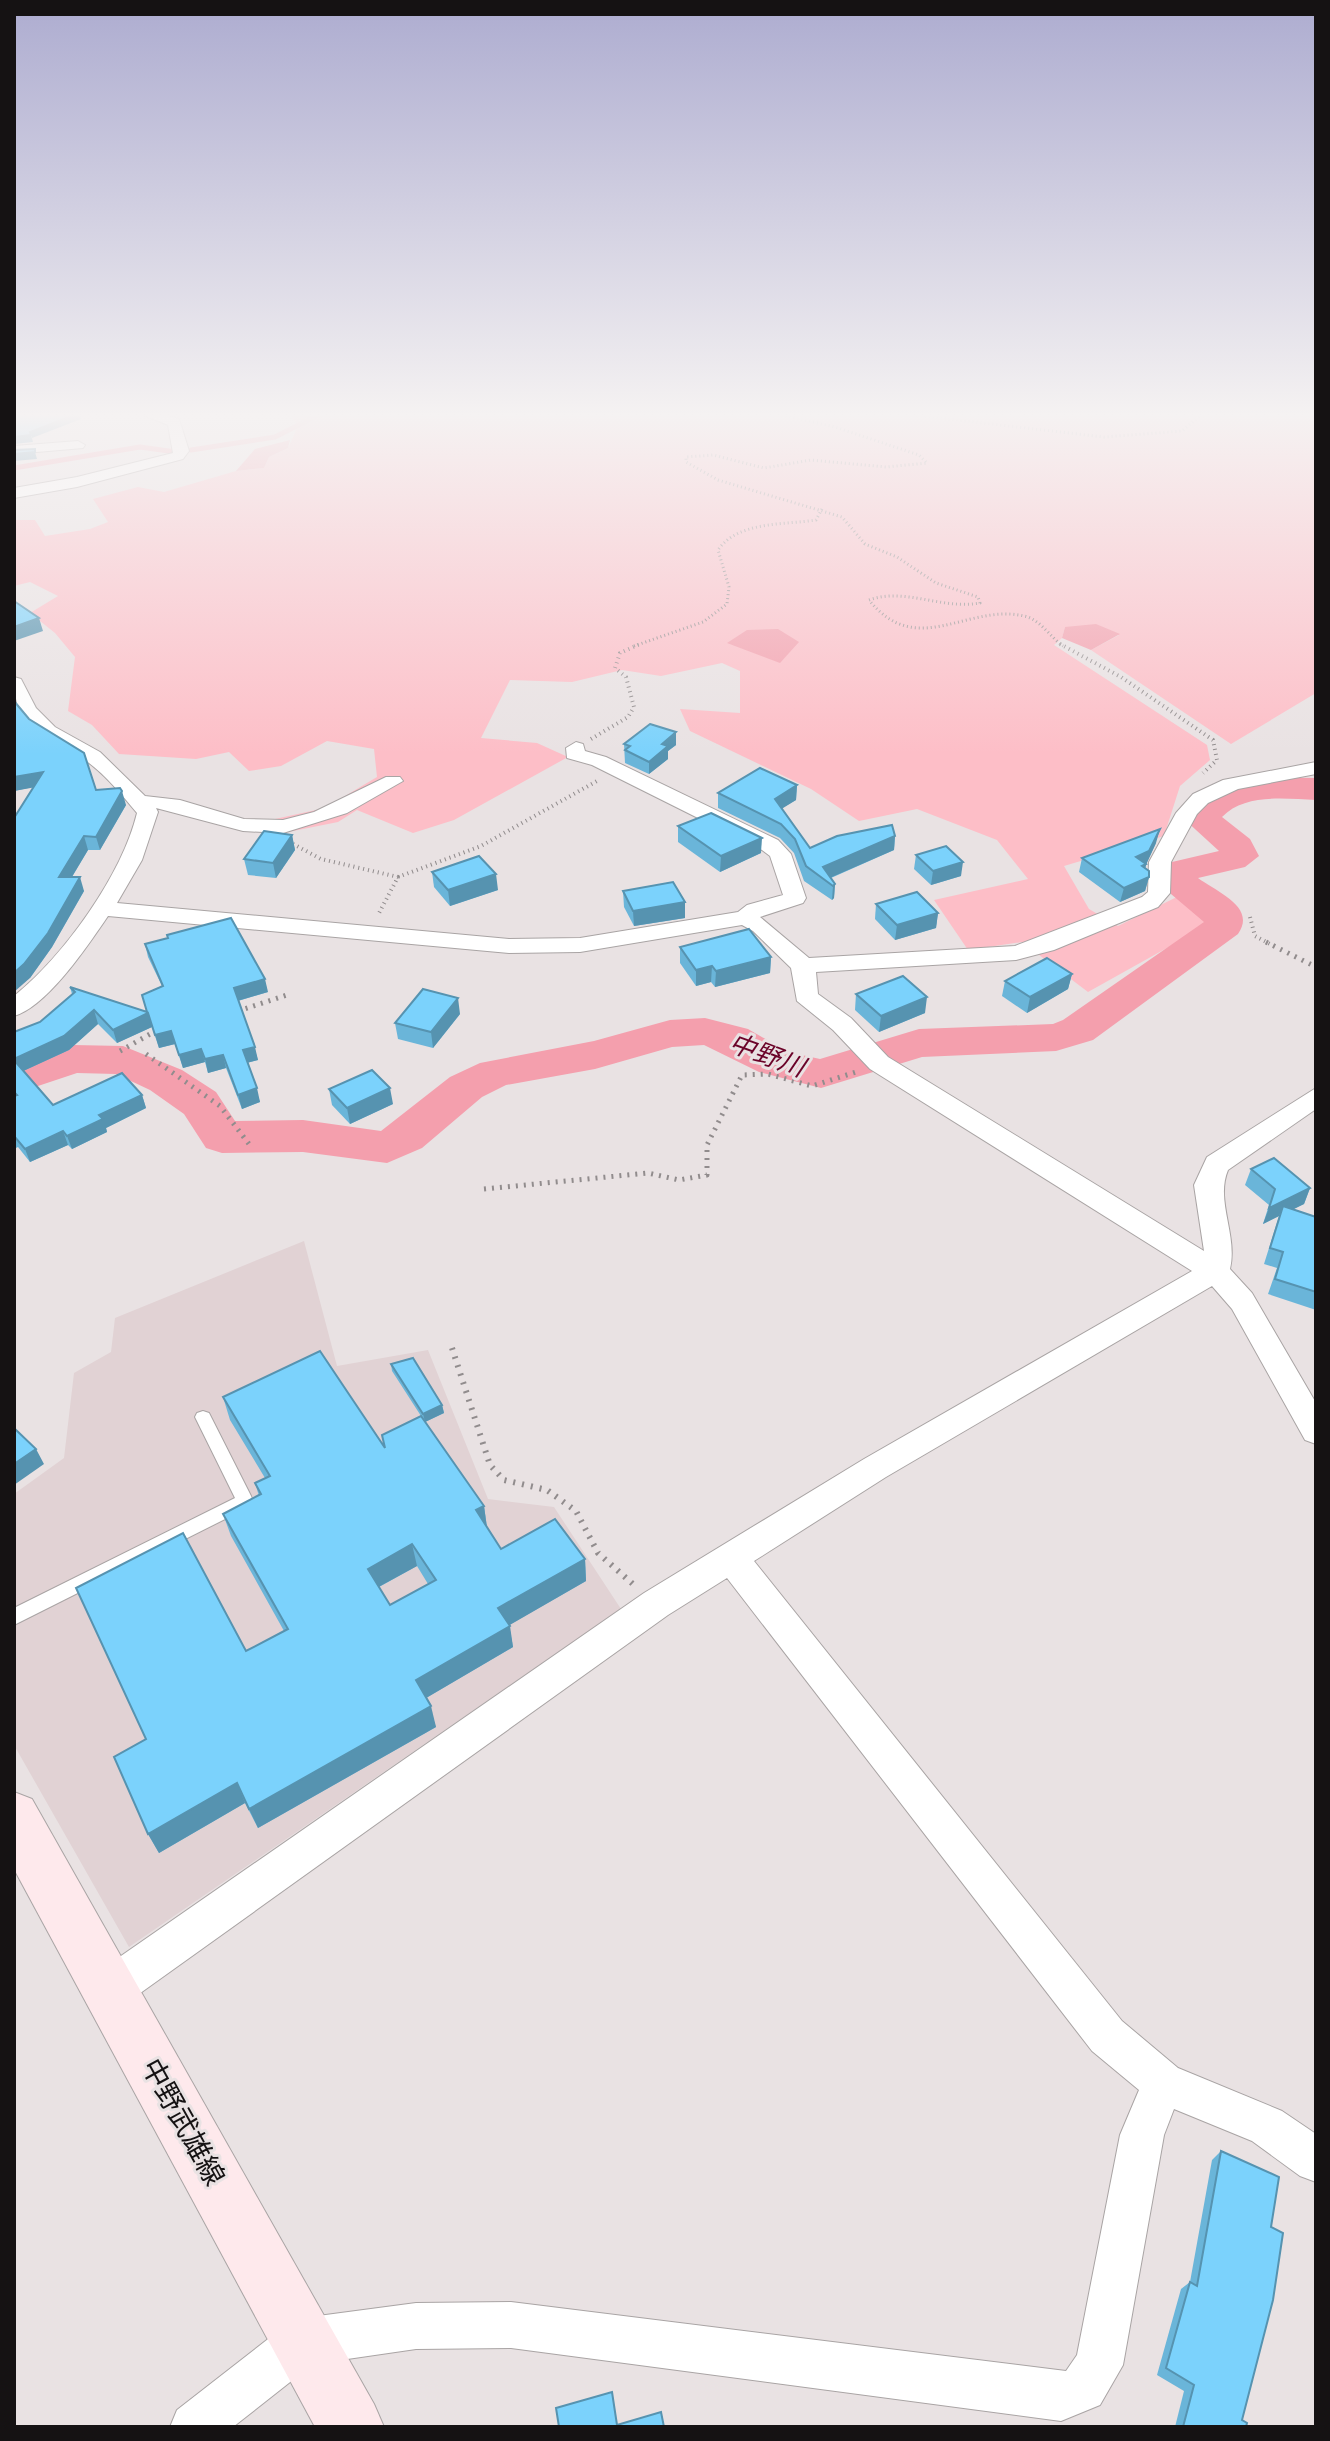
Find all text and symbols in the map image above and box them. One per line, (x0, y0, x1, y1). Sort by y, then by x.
water label: 中野川 (725, 1028, 812, 1083)
street label: 中野武雄線 (135, 2053, 231, 2191)

